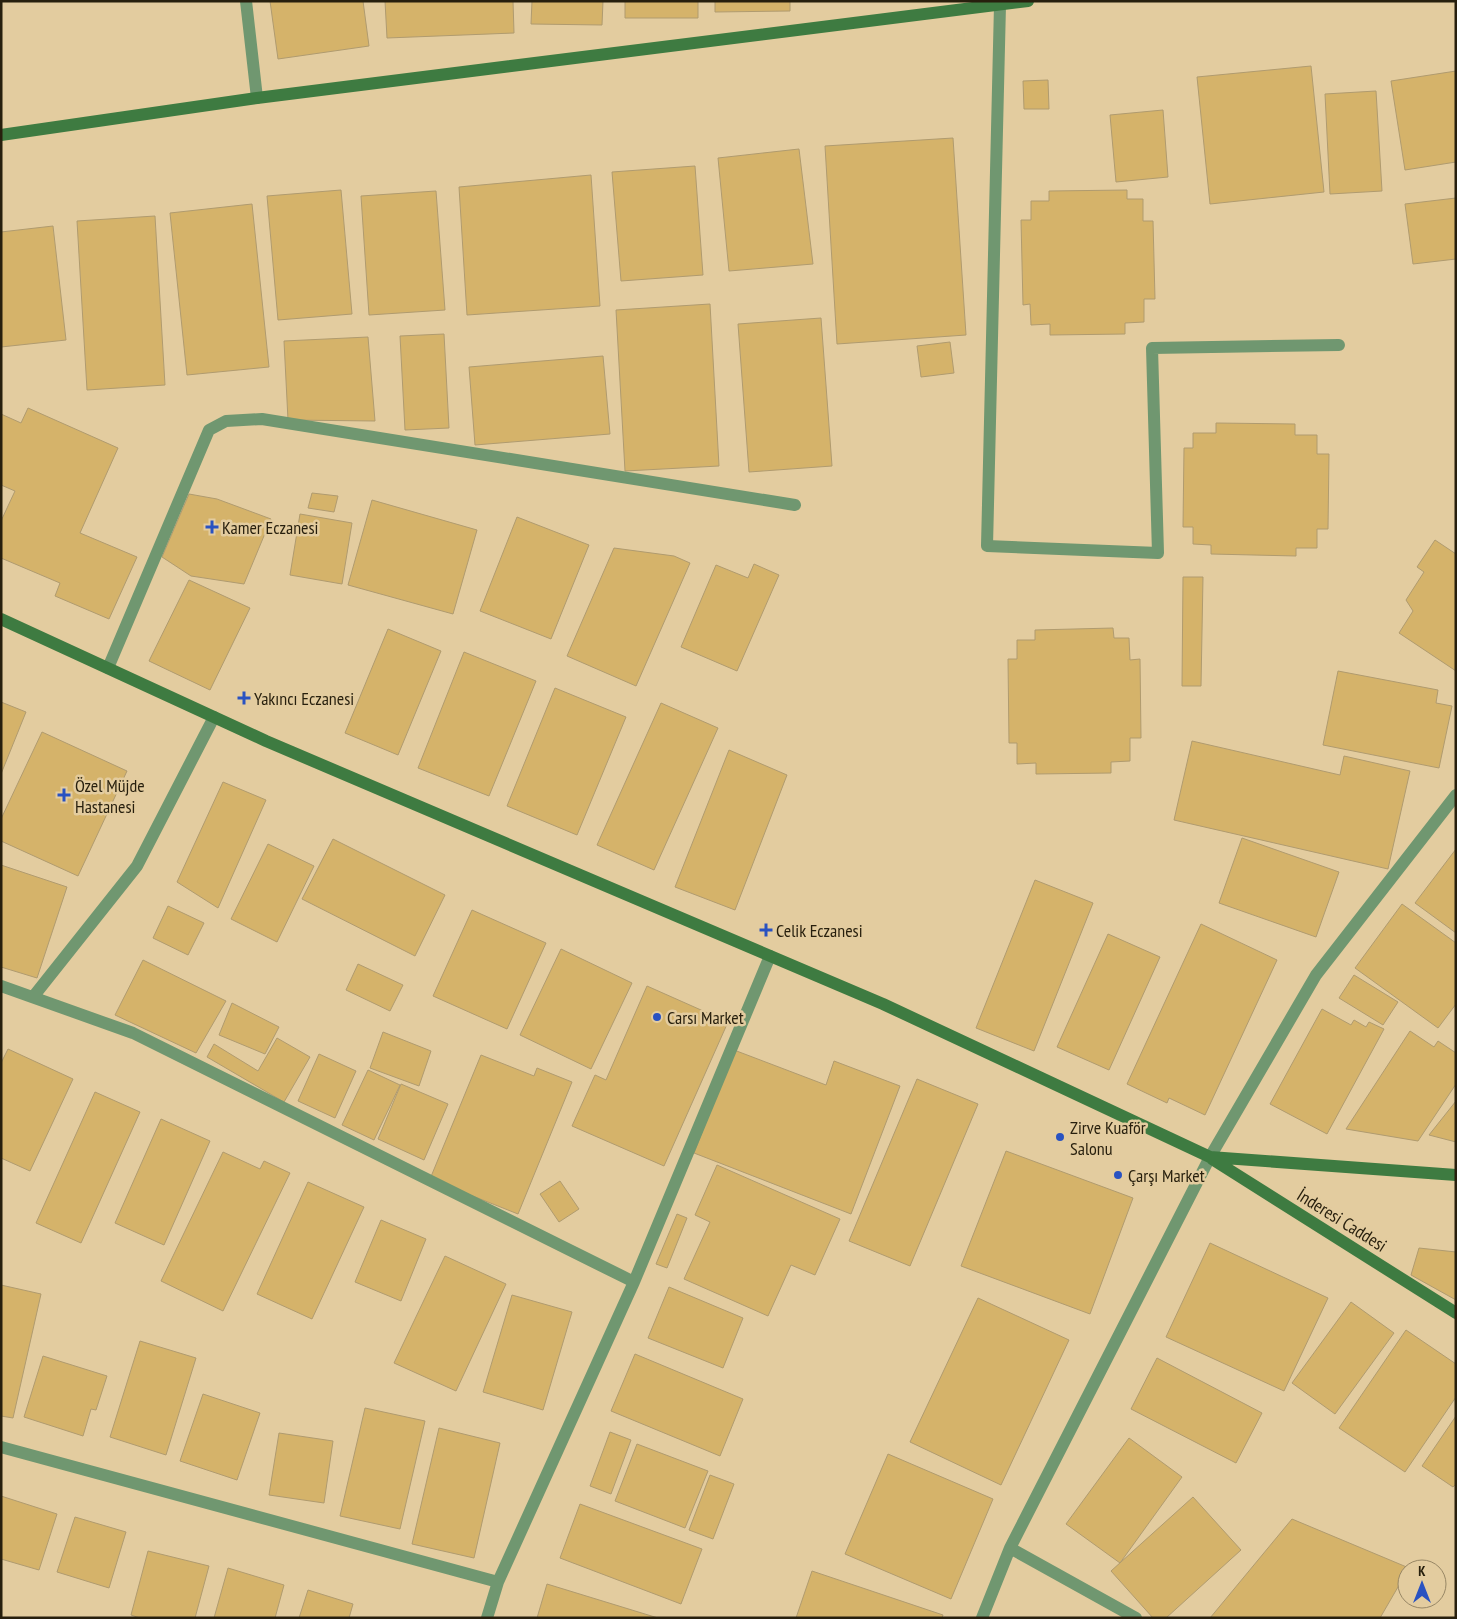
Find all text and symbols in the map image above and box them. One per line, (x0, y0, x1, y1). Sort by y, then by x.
place label: Kamer Eczanesi (222, 516, 319, 539)
marker: Kamer Eczanesi (206, 521, 218, 533)
place label: Yakıncı Eczanesi (254, 687, 354, 710)
marker: Yakıncı Eczanesi (238, 692, 250, 704)
place label: Özel Müjde Hastanesi (75, 774, 145, 818)
marker: Özel Müjde Hastanesi (57, 788, 71, 802)
place label: Celik Eczanesi (776, 919, 863, 942)
marker: Celik Eczanesi (760, 924, 772, 936)
place label: Carsı Market (667, 1006, 744, 1029)
marker: Carsı Market (651, 1011, 663, 1023)
place label: Zirve Kuaför Salonu (1070, 1116, 1146, 1160)
marker: Zirve Kuaför Salonu (1054, 1131, 1066, 1143)
place label: Çarşı Market (1128, 1164, 1205, 1187)
marker: Çarşı Market (1112, 1169, 1124, 1181)
street label: İnderesi Caddesi (1293, 1183, 1391, 1257)
north arrow (1397, 1559, 1447, 1609)
text: K (1418, 1562, 1426, 1580)

